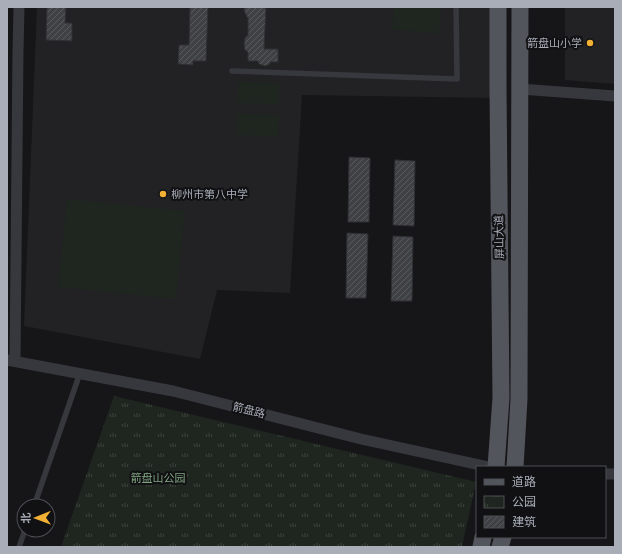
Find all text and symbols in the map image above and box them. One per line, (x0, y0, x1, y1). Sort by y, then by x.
place label: 箭盘山小学 (527, 37, 582, 49)
marker: 箭盘山小学 (585, 38, 595, 48)
place label: 柳州市第八中学 (171, 188, 248, 200)
marker: 柳州市第八中学 (158, 189, 168, 199)
street label: 屏山大道 (493, 215, 505, 259)
street label: 箭盘路 (232, 400, 266, 420)
legend (476, 466, 606, 538)
park label: 箭盘山公园 (131, 472, 186, 484)
text: 道路 (512, 475, 536, 489)
text: 公园 (512, 495, 536, 509)
north arrow (16, 498, 56, 538)
text: 北 (20, 513, 32, 524)
text: 建筑 (512, 515, 536, 529)

